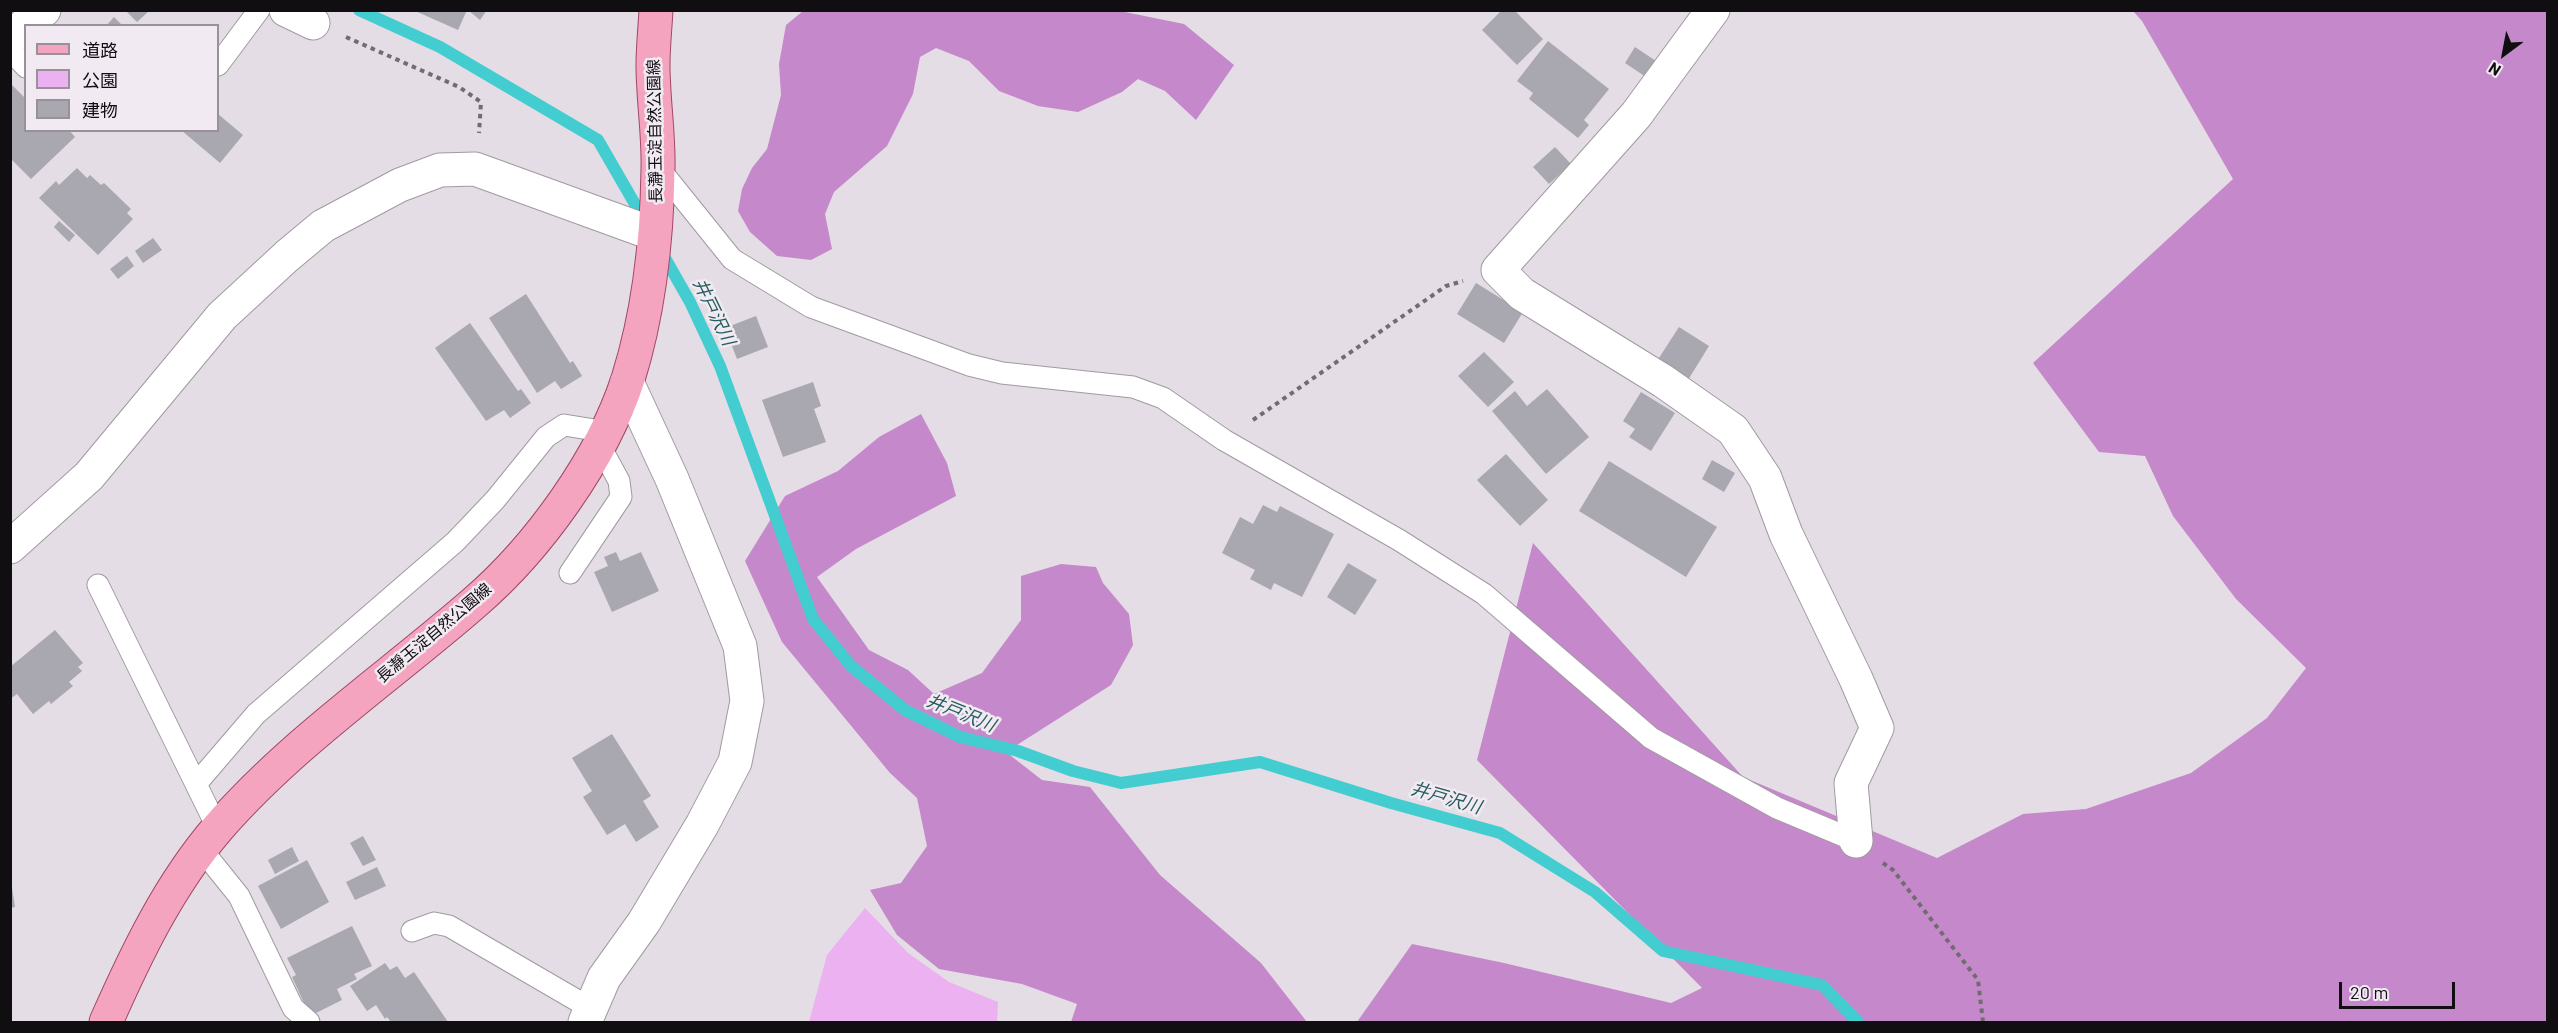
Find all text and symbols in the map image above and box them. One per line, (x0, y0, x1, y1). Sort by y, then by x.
legend (24, 24, 219, 132)
north arrow (2474, 24, 2534, 84)
text: 道路 (82, 39, 118, 61)
street label: 長瀞玉淀自然公園線 (644, 59, 666, 203)
text: N (2485, 59, 2504, 81)
text: 公園 (82, 69, 118, 91)
text: 建物 (82, 99, 118, 121)
water label: 井戸沢川 (689, 275, 739, 349)
street label: 長瀞玉淀自然公園線 (373, 579, 495, 687)
water label: 井戸沢川 (924, 690, 998, 736)
water label: 井戸沢川 (1408, 778, 1484, 818)
scale bar (2342, 970, 2458, 1008)
text: 20 m (2350, 981, 2388, 1003)

